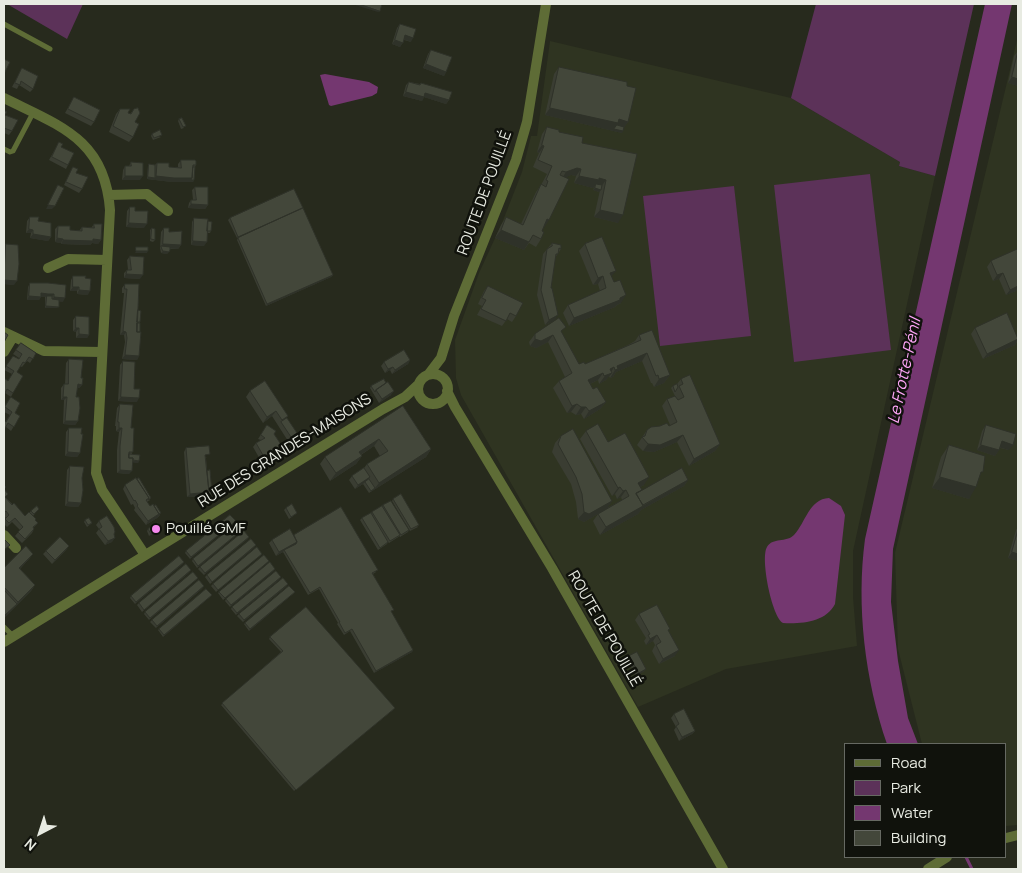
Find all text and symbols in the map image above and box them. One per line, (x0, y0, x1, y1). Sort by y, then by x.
street label: ROUTE DE POUILLÉ (454, 128, 516, 258)
water label: Le Frotte-Pénil (884, 316, 926, 426)
street label: RUE DES GRANDES-MAISONS (195, 390, 375, 512)
place label: Pouillé GMF (166, 520, 246, 538)
marker: Pouillé GMF (150, 523, 162, 535)
street label: ROUTE DE POUILLÉ (564, 568, 644, 690)
legend (844, 743, 1007, 858)
text: Road (891, 752, 927, 773)
text: Park (891, 777, 921, 798)
text: Water (891, 802, 933, 823)
north arrow (15, 808, 65, 858)
text: Building (891, 827, 946, 848)
text: N (20, 834, 40, 855)

